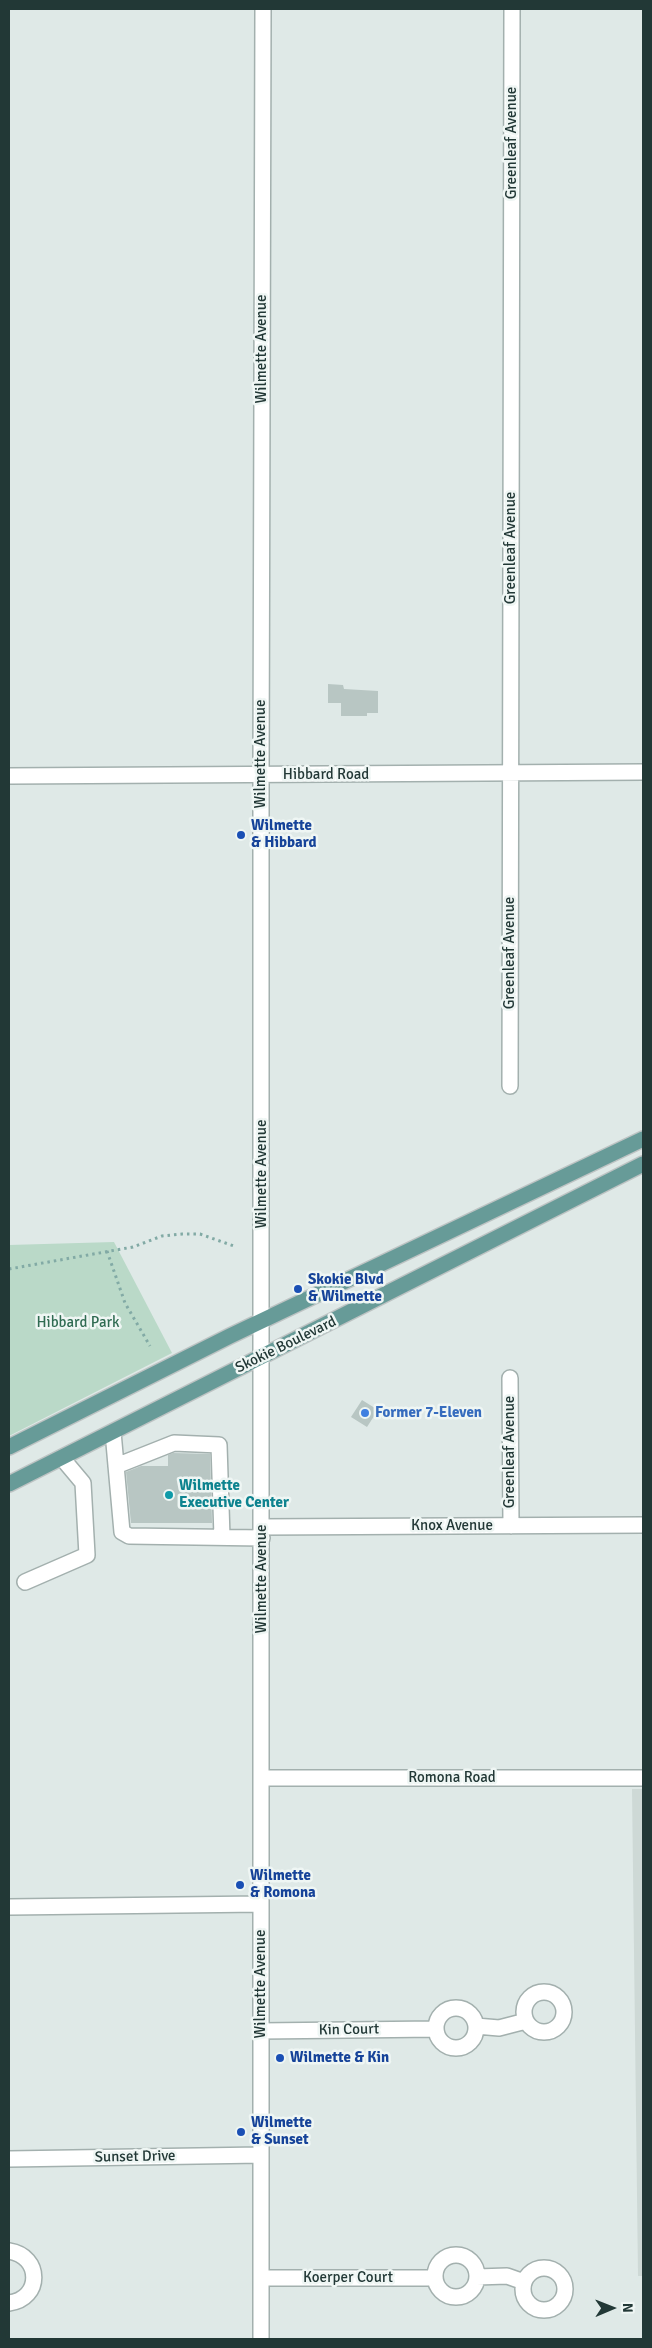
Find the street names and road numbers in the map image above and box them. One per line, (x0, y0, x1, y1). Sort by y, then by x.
street label: Greenleaf Avenue (503, 87, 521, 199)
street label: Wilmette Avenue (253, 295, 271, 403)
street label: Greenleaf Avenue (502, 492, 520, 604)
street label: Wilmette Avenue (252, 700, 270, 808)
street label: Hibbard Road (283, 766, 369, 784)
street label: Greenleaf Avenue (501, 897, 519, 1009)
street label: Wilmette Avenue (253, 1120, 271, 1228)
street label: Skokie Boulevard (233, 1313, 339, 1377)
street label: Greenleaf Avenue (501, 1396, 519, 1508)
street label: Knox Avenue (411, 1517, 493, 1535)
street label: Wilmette Avenue (253, 1525, 271, 1633)
street label: Romona Road (408, 1769, 496, 1787)
street label: Wilmette Avenue (252, 1930, 270, 2038)
street label: Kin Court (319, 2020, 379, 2040)
street label: Sunset Drive (94, 2147, 176, 2167)
street label: Koerper Court (303, 2269, 393, 2287)

